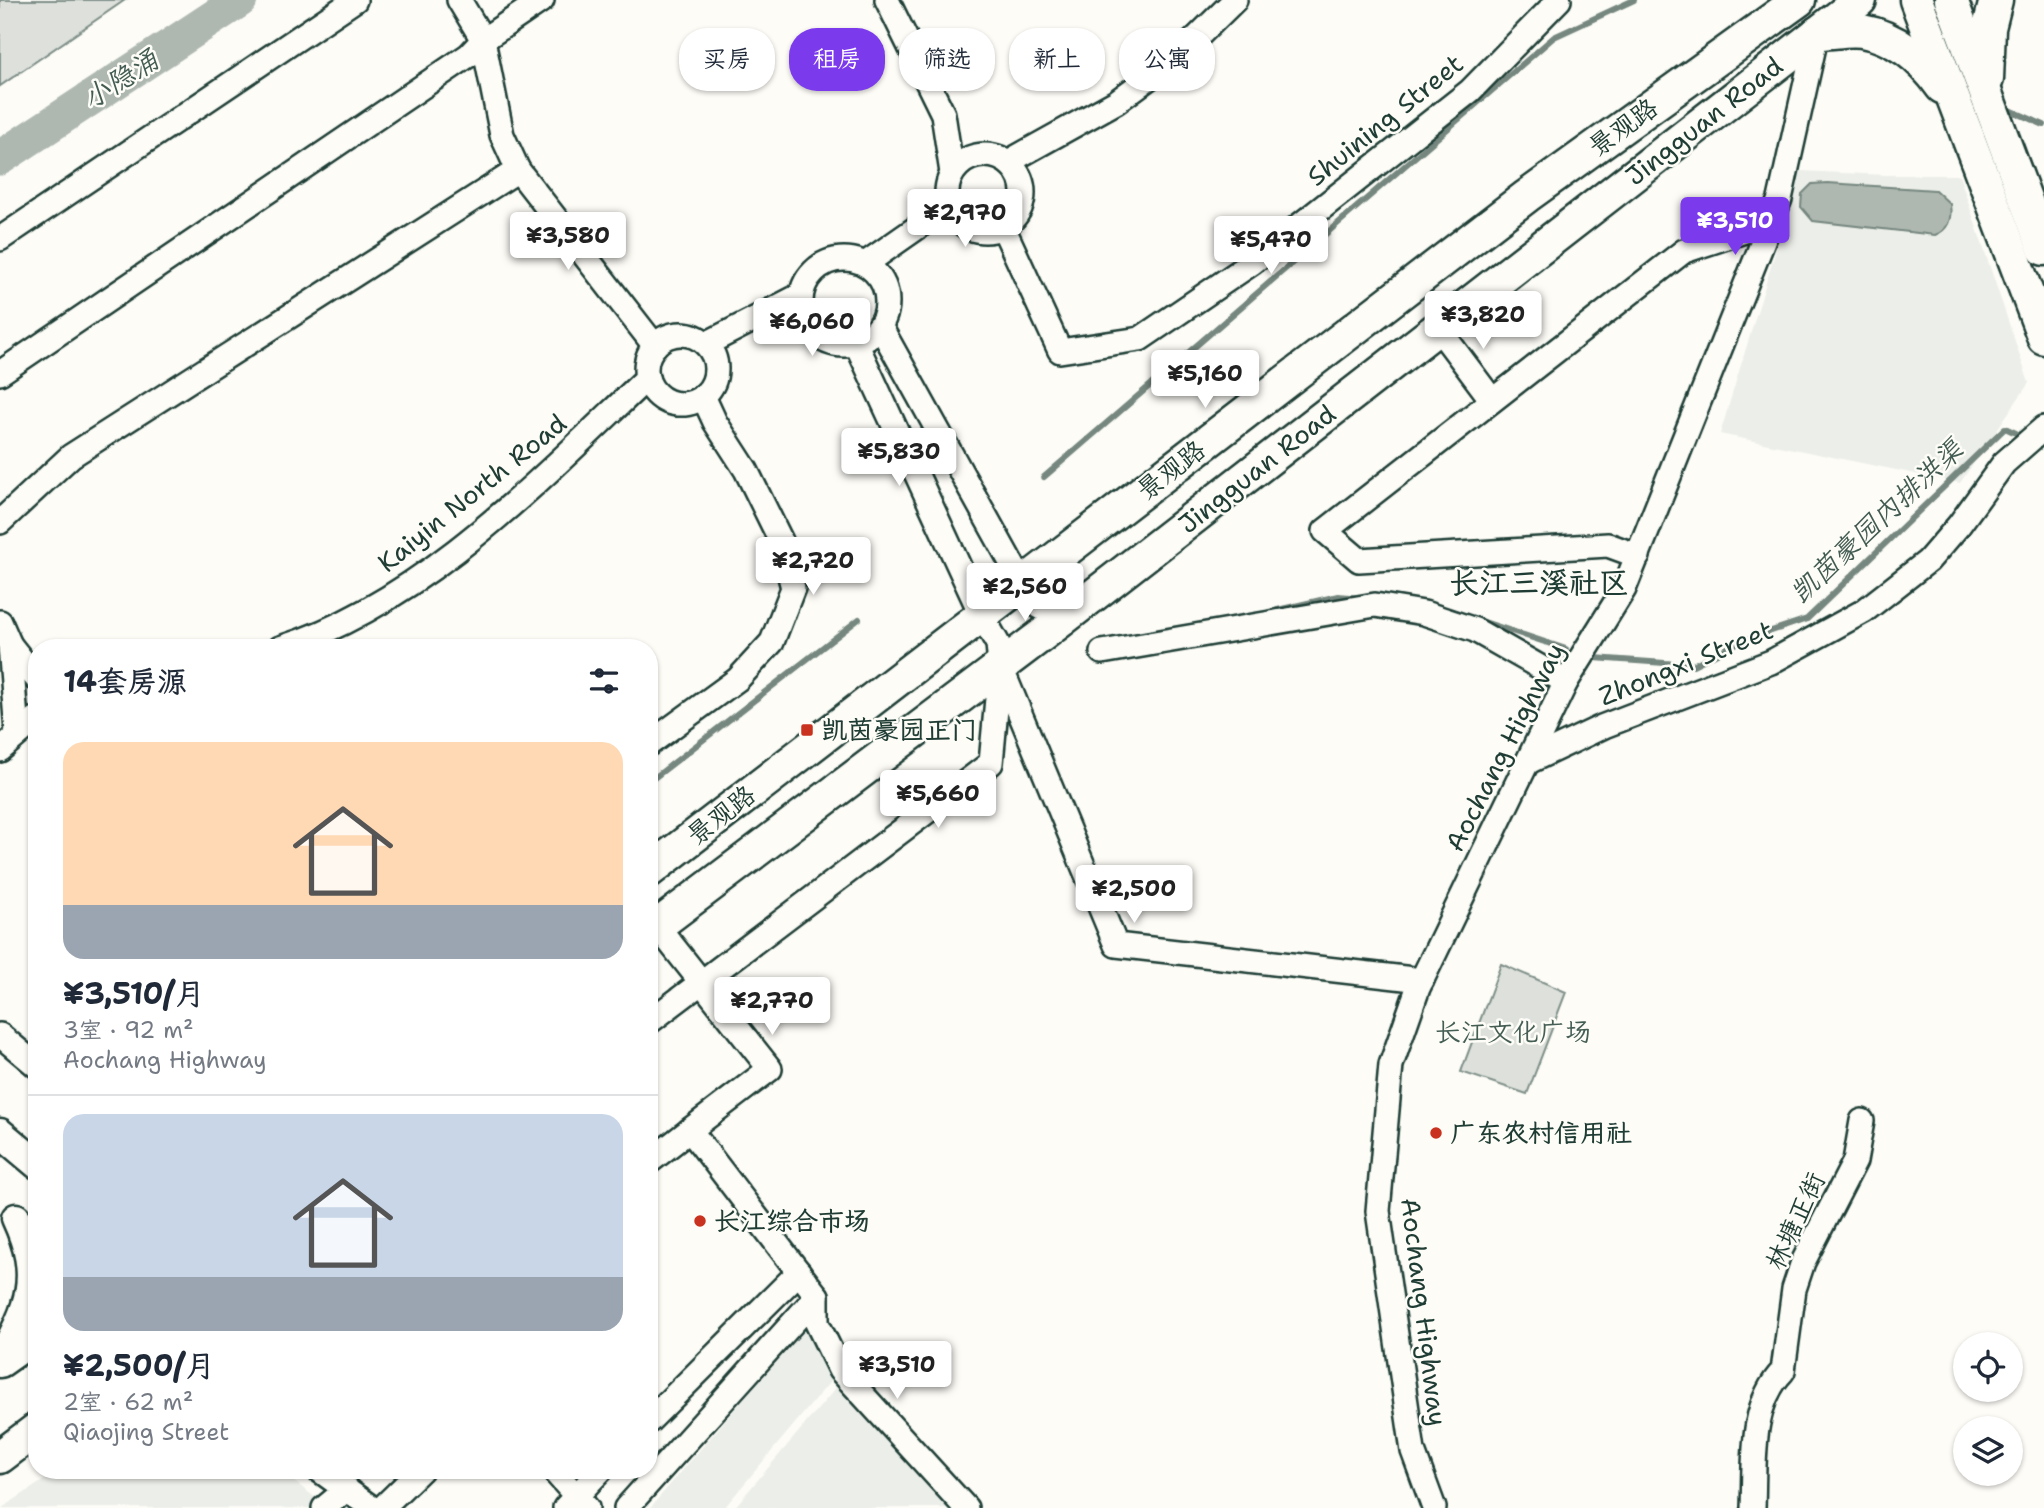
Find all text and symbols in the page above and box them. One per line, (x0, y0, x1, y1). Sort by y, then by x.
chip: 买房 (679, 28, 775, 91)
chip: 租房 (789, 28, 885, 91)
chip: 筛选 (899, 28, 995, 91)
chip: 新上 (1009, 28, 1105, 91)
chip: 公寓 (1119, 28, 1215, 91)
water label: 小隐涌 (74, 40, 166, 118)
street label: Shuining Street (1299, 46, 1470, 193)
street label: Jingguan Road (1618, 48, 1790, 193)
street label: 景观路 (1581, 90, 1665, 164)
pin: ¥2,970 (908, 190, 1022, 249)
text: ¥2,970 (923, 197, 1007, 227)
pin: ¥3,510 (1678, 198, 1792, 257)
text: ¥3,510 (1696, 205, 1774, 235)
pin: ¥3,580 (511, 212, 625, 272)
pin: ¥5,470 (1214, 216, 1328, 276)
text: ¥3,580 (526, 220, 610, 250)
text: ¥5,470 (1230, 224, 1312, 254)
pin: ¥3,820 (1426, 292, 1540, 351)
pin: ¥6,060 (755, 298, 869, 358)
text: ¥3,820 (1441, 299, 1525, 329)
text: ¥6,060 (769, 306, 855, 336)
pin: ¥5,160 (1148, 350, 1262, 410)
text: ¥5,160 (1167, 358, 1243, 388)
street label: Jingguan Road (1171, 396, 1343, 541)
street label: Kaiyin North Road (370, 406, 573, 580)
pin: ¥5,830 (842, 428, 956, 488)
water label: 凯茵豪园内排洪渠 (1781, 429, 1972, 611)
street label: 景观路 (1129, 432, 1212, 507)
text: ¥5,830 (857, 436, 941, 466)
pin: ¥2,720 (756, 538, 870, 597)
text: ¥2,720 (772, 545, 854, 575)
district label: 长江三溪社区 (1449, 562, 1629, 603)
pin: ¥2,560 (968, 564, 1082, 623)
text: ¥2,560 (983, 571, 1067, 601)
street label: Zhongxi Street (1593, 612, 1778, 713)
street label: Aochang Highway (1437, 636, 1572, 857)
text: 14套房源 (63, 661, 187, 702)
icon: filters (585, 662, 623, 700)
place label: 凯茵豪园正门 (821, 712, 977, 747)
marker: 凯茵豪园正门 (799, 722, 815, 738)
pin: ¥5,660 (881, 770, 995, 830)
street label: 景观路 (679, 777, 762, 852)
text: ¥5,660 (896, 778, 980, 808)
icon: home (280, 788, 406, 914)
pin: ¥2,500 (1077, 866, 1191, 925)
text: ¥2,500 (1092, 873, 1176, 903)
text: ¥3,510/月 (63, 973, 205, 1014)
pin: ¥2,770 (715, 978, 829, 1037)
text: ¥2,770 (730, 985, 814, 1015)
park label: 长江文化广场 (1435, 1014, 1591, 1049)
text: 3室 · 92 m² (63, 1015, 194, 1045)
text: Aochang Highway (63, 1045, 266, 1075)
place label: 广东农村信用社 (1450, 1115, 1632, 1150)
marker: 广东农村信用社 (1428, 1125, 1444, 1141)
icon: home (280, 1160, 406, 1286)
street label: 林塘正街 (1757, 1166, 1832, 1275)
street label: Aochang Highway (1393, 1196, 1456, 1428)
place label: 长江综合市场 (714, 1203, 870, 1238)
marker: 长江综合市场 (692, 1213, 708, 1229)
map controls (1953, 1332, 2023, 1486)
button: locate (1953, 1332, 2023, 1402)
pin: ¥3,510 (840, 1342, 954, 1401)
text: ¥2,500/月 (63, 1345, 215, 1386)
text: ¥3,510 (858, 1349, 936, 1379)
text: 2室 · 62 m² (63, 1387, 193, 1417)
button: layers (1953, 1416, 2023, 1486)
text: Qiaojing Street (63, 1417, 229, 1447)

